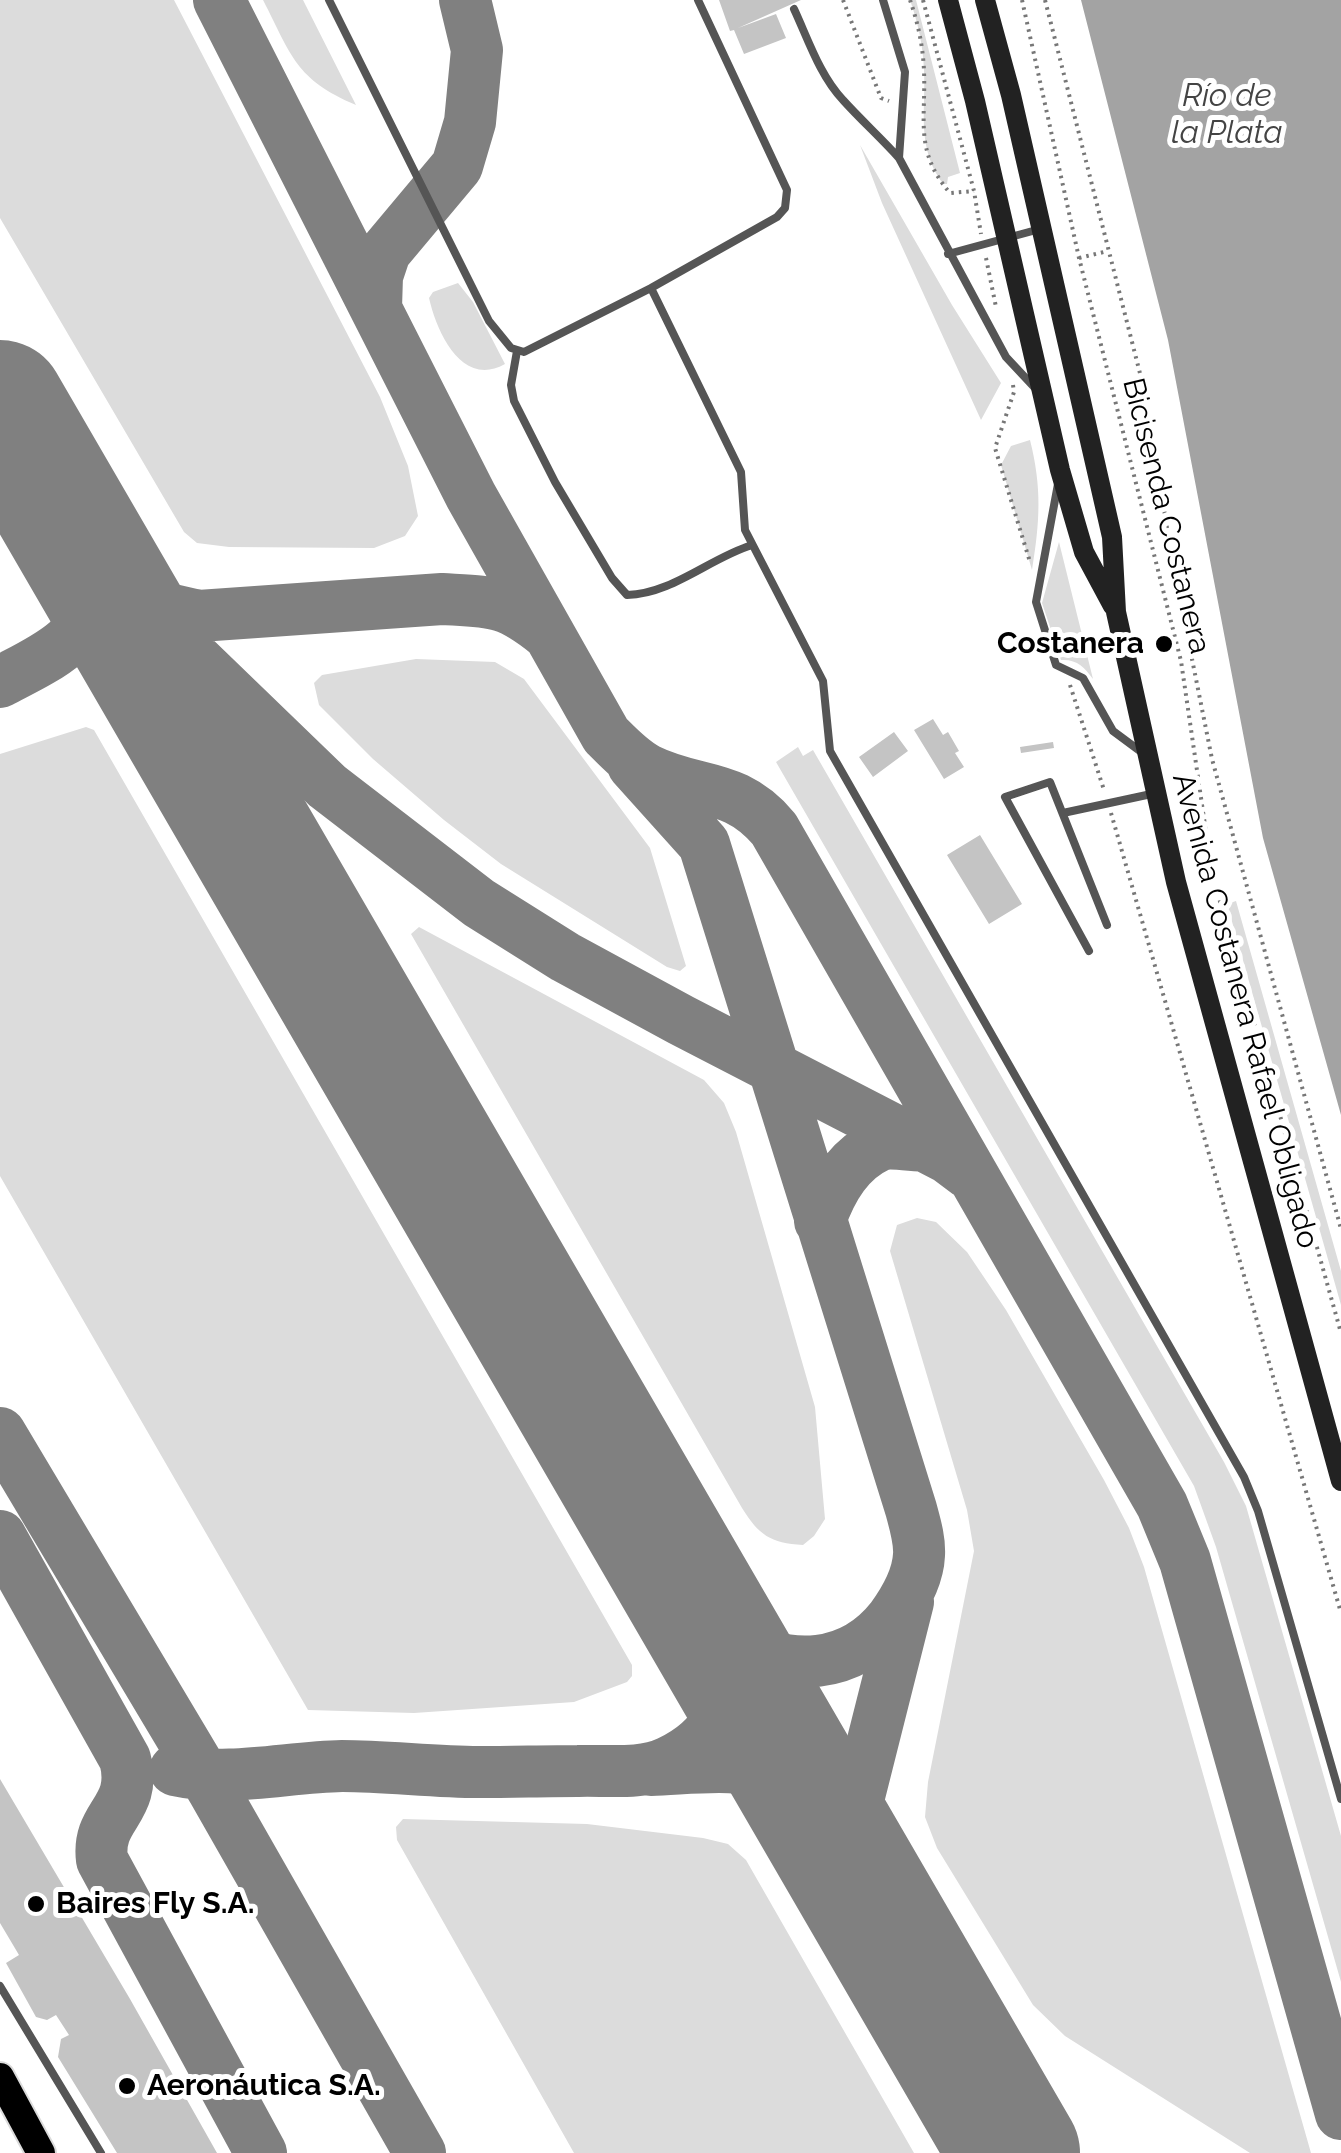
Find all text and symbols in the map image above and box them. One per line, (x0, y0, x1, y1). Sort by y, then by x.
water label: Río de la Plata (1171, 77, 1283, 152)
street label: Bicisenda Costanera (1114, 374, 1218, 658)
place label: Costanera (997, 626, 1144, 662)
marker: Costanera (1153, 633, 1175, 655)
street label: Avenida Costanera Rafael Obligado (1164, 770, 1326, 1252)
place label: Baires Fly S.A. (56, 1886, 254, 1922)
marker: Baires Fly S.A. (25, 1893, 47, 1915)
place label: Aeronáutica S.A. (147, 2068, 381, 2104)
marker: Aeronáutica S.A. (116, 2075, 138, 2097)

